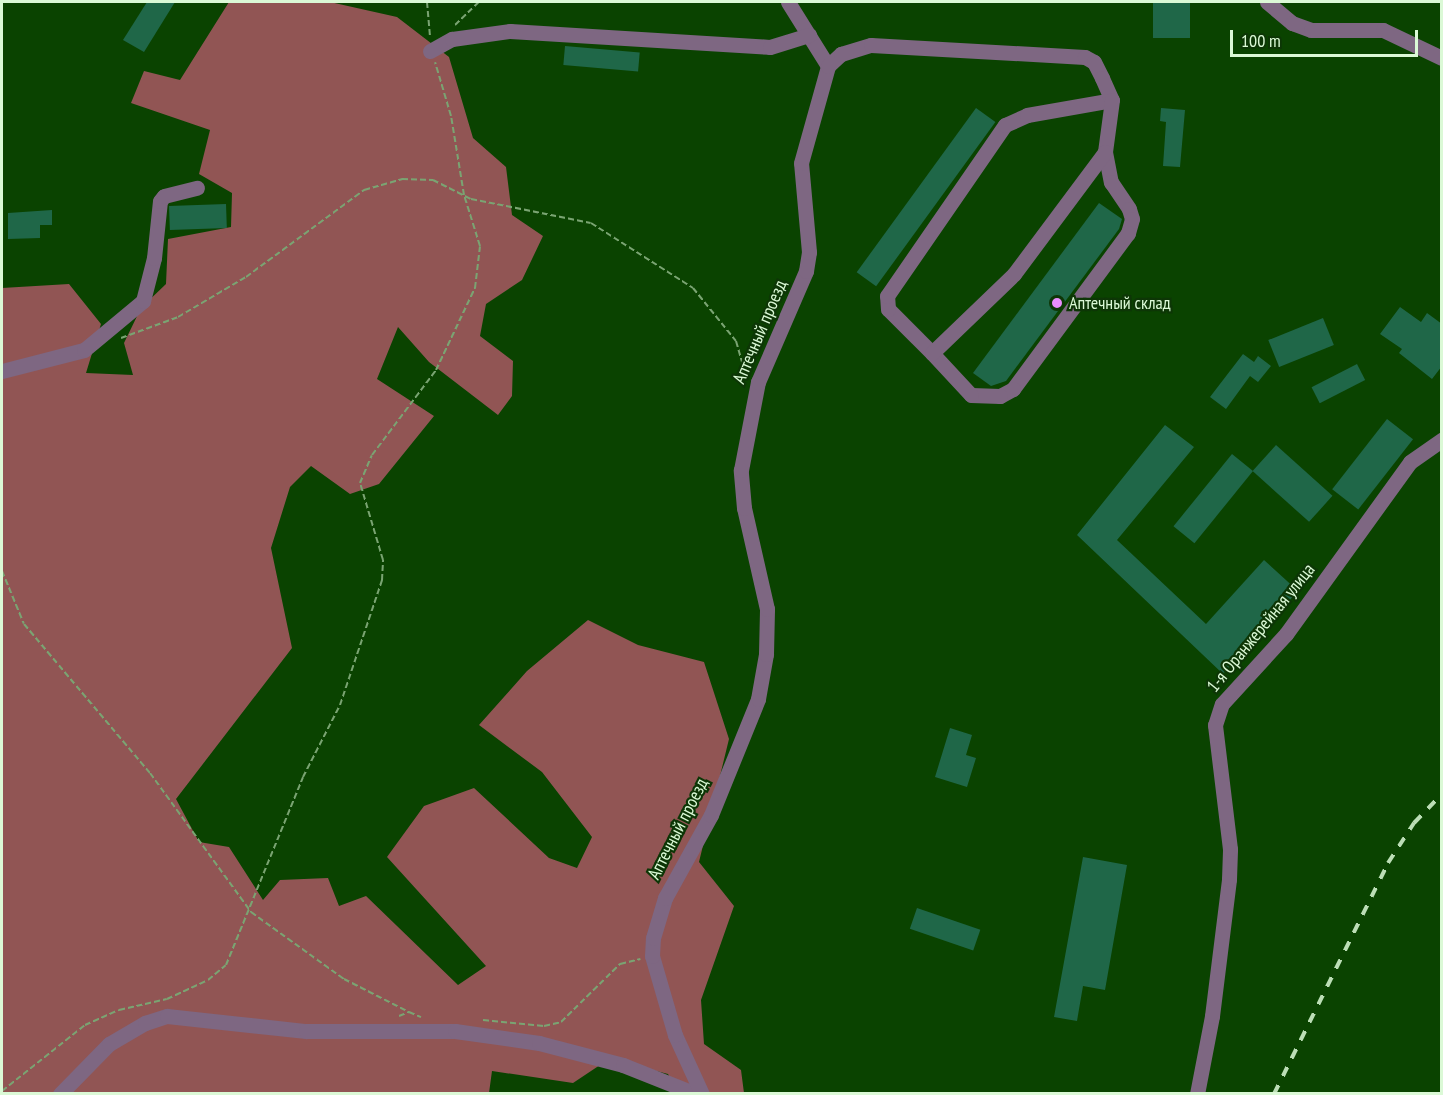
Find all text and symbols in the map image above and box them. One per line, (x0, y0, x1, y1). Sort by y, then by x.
scale bar (1233, 18, 1420, 56)
text: 100 m (1241, 29, 1281, 52)
street label: Аптечный проезд (728, 277, 792, 387)
place label: Аптечный склад (1069, 292, 1171, 314)
marker: Аптечный склад (1050, 296, 1064, 310)
street label: 1-я Оранжерейная улица (1202, 559, 1320, 697)
street label: Аптечный проезд (643, 775, 713, 883)

